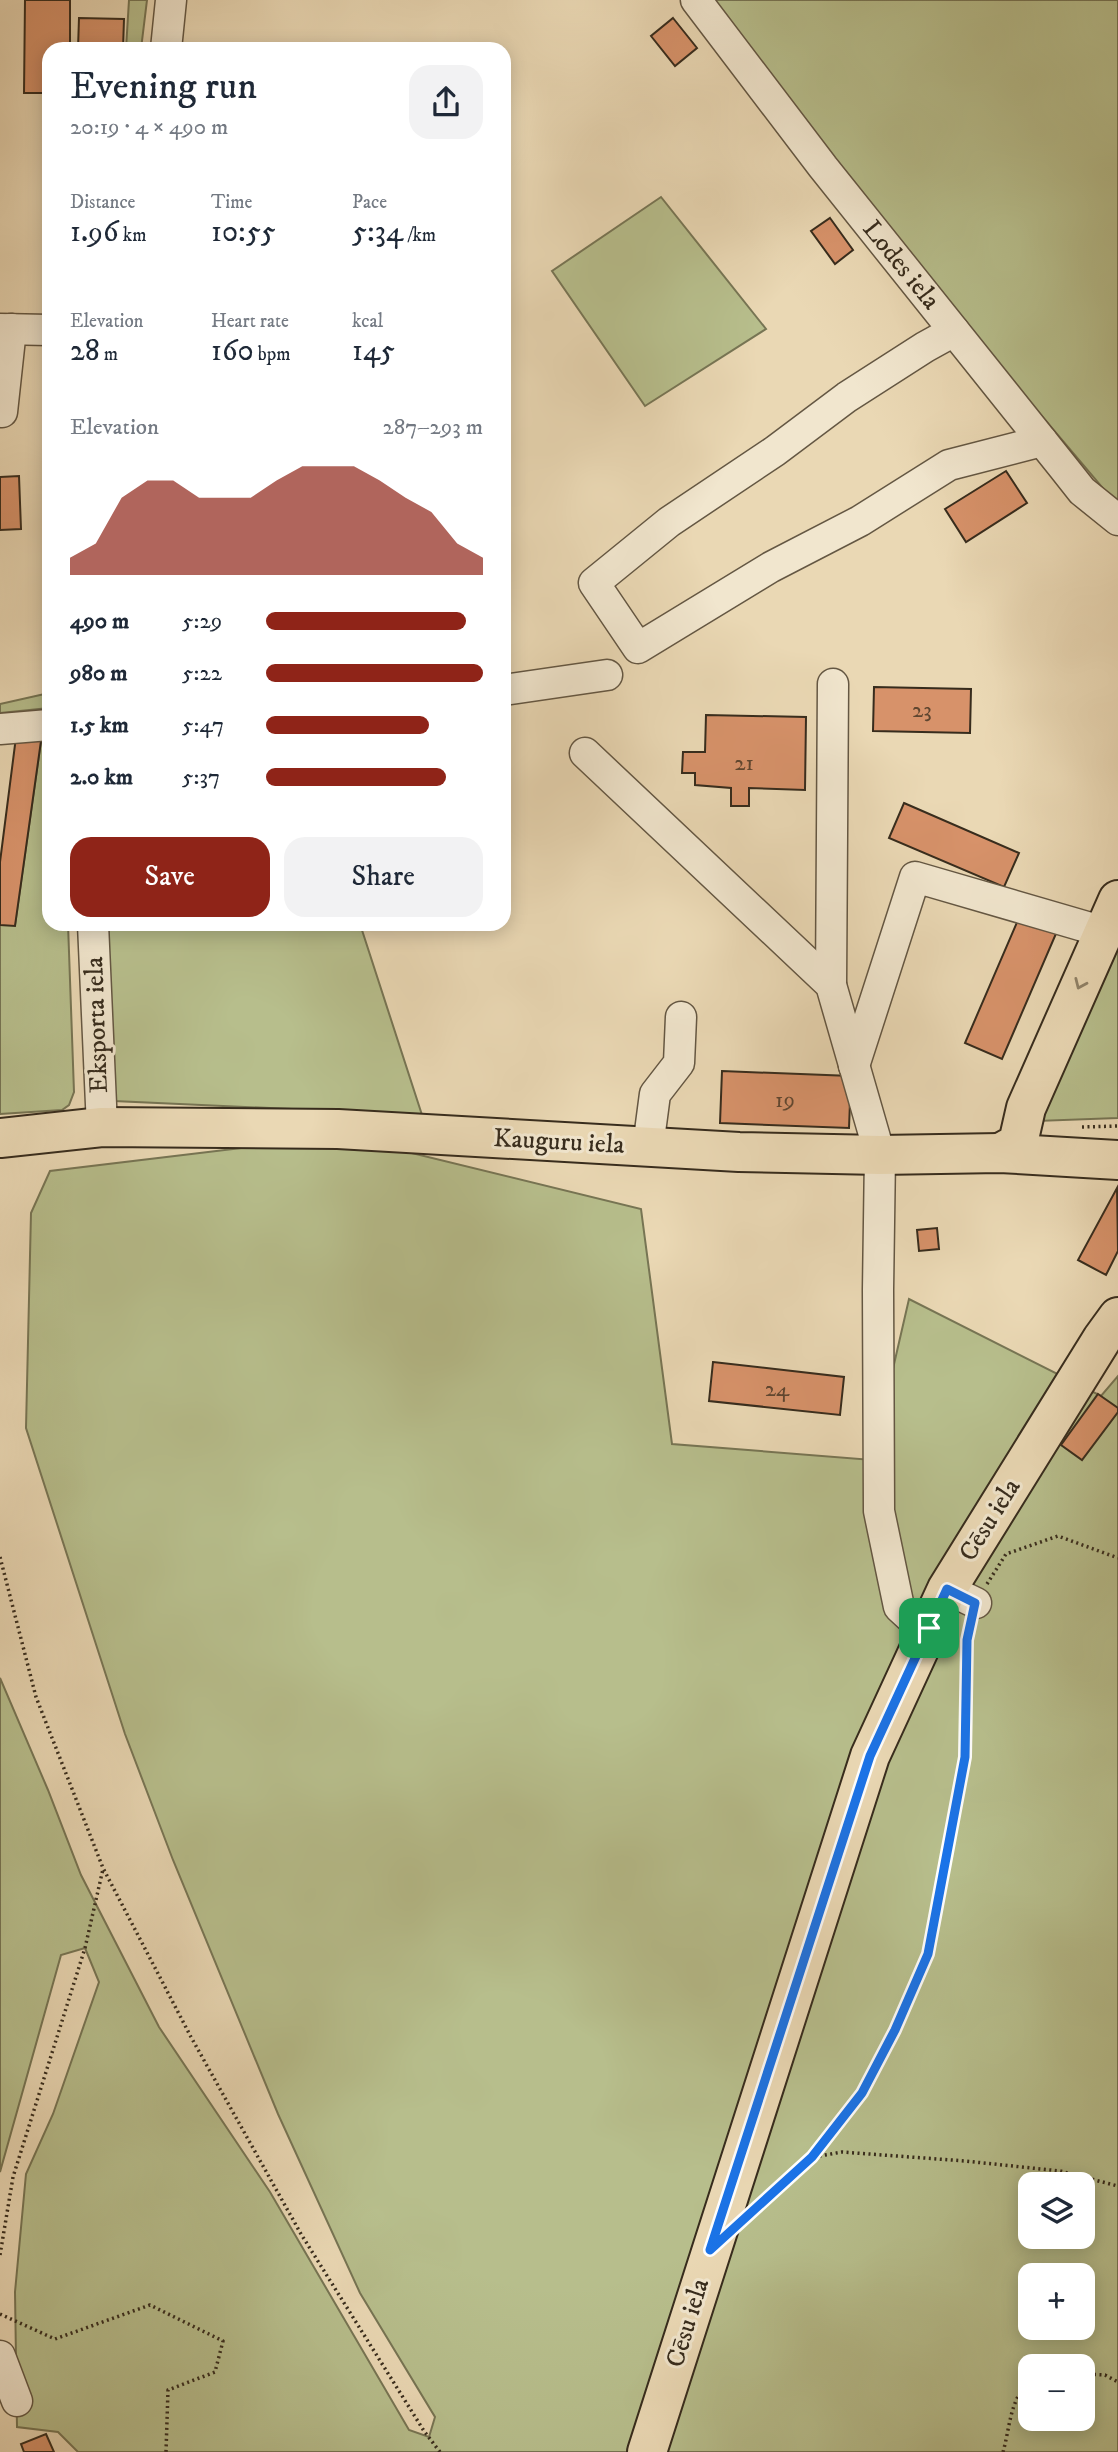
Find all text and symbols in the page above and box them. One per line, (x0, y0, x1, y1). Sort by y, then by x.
text: Evening run (70, 63, 257, 111)
button: share (409, 65, 483, 139)
text: 20:19 · 4 × 490 m (70, 113, 228, 142)
text: Distance (70, 191, 135, 214)
text: Time (211, 191, 252, 214)
text: Pace (352, 191, 387, 214)
text: 1.96 (70, 214, 119, 251)
text: 10:55 (211, 214, 276, 251)
text: 5:34 (352, 214, 403, 251)
street label: Lodes iela (855, 214, 947, 316)
text: km (119, 224, 147, 247)
text: /km (403, 224, 436, 247)
text: Elevation (70, 310, 144, 333)
text: Heart rate (211, 310, 289, 333)
text: kcal (352, 310, 383, 333)
text: 28 (70, 333, 100, 370)
text: 160 (211, 333, 254, 370)
text: 145 (352, 333, 395, 370)
text: m (100, 343, 118, 366)
text: bpm (254, 343, 290, 366)
text: Elevation (70, 413, 159, 442)
text: 287–293 m (382, 413, 483, 442)
text: 490 m (70, 607, 129, 636)
text: 5:29 (182, 607, 222, 636)
text: 980 m (70, 659, 128, 688)
text: 5:22 (182, 659, 222, 688)
house number: 23 (912, 696, 932, 725)
text: 1.5 km (70, 711, 129, 740)
text: 5:47 (182, 711, 224, 740)
house number: 21 (734, 749, 754, 778)
text: 2.0 km (70, 763, 133, 792)
text: 5:37 (182, 763, 220, 792)
button: Save (70, 837, 270, 917)
button: Share (284, 837, 483, 917)
street label: Eksporta iela (78, 956, 116, 1094)
one-way arrow (1074, 977, 1088, 989)
house number: 19 (775, 1086, 795, 1115)
street label: Kauguru iela (493, 1122, 625, 1162)
house number: 24 (765, 1375, 790, 1404)
street label: Cēsu iela (952, 1473, 1028, 1567)
pin (899, 1598, 959, 1658)
icon: arrive (910, 1609, 948, 1647)
map controls (1018, 2172, 1095, 2431)
button: layers (1018, 2172, 1095, 2249)
button: + (1018, 2263, 1095, 2340)
street label: Cēsu iela (659, 2275, 717, 2371)
button: − (1018, 2354, 1095, 2431)

